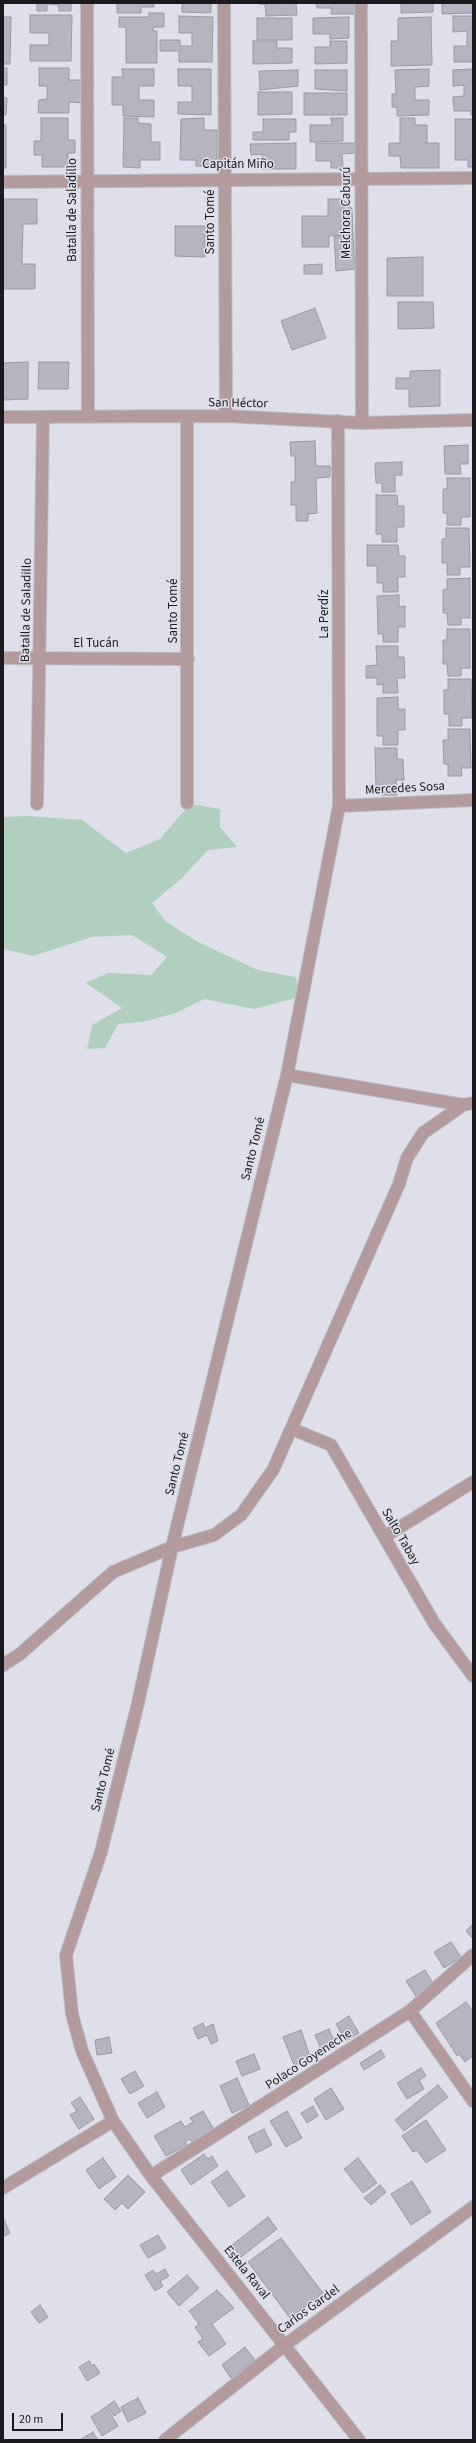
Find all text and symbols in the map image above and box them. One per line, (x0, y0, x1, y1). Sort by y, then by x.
street label: Capitán Miño (202, 157, 274, 173)
street label: Batalla de Saladillo (65, 158, 81, 262)
street label: Melchora Caburú (339, 167, 355, 259)
street label: Santo Tomé (203, 190, 219, 254)
street label: San Héctor (208, 396, 268, 412)
street label: Batalla de Saladillo (18, 558, 36, 662)
street label: Santo Tomé (166, 579, 182, 643)
street label: La Perdíz (317, 589, 333, 639)
street label: El Tucán (73, 636, 119, 652)
street label: Mercedes Sosa (365, 779, 445, 799)
street label: Santo Tomé (239, 1116, 269, 1182)
street label: Santo Tomé (163, 1431, 193, 1497)
street label: Salto Tabay (378, 1506, 422, 1568)
street label: Santo Tomé (89, 1747, 119, 1813)
street label: Polaco Goyeneche (263, 2026, 355, 2094)
street label: Estela Raval (220, 2243, 272, 2303)
street label: Carlos Gardel (275, 2282, 343, 2338)
scale bar (14, 2405, 65, 2431)
text: 20 m (19, 2411, 43, 2428)

